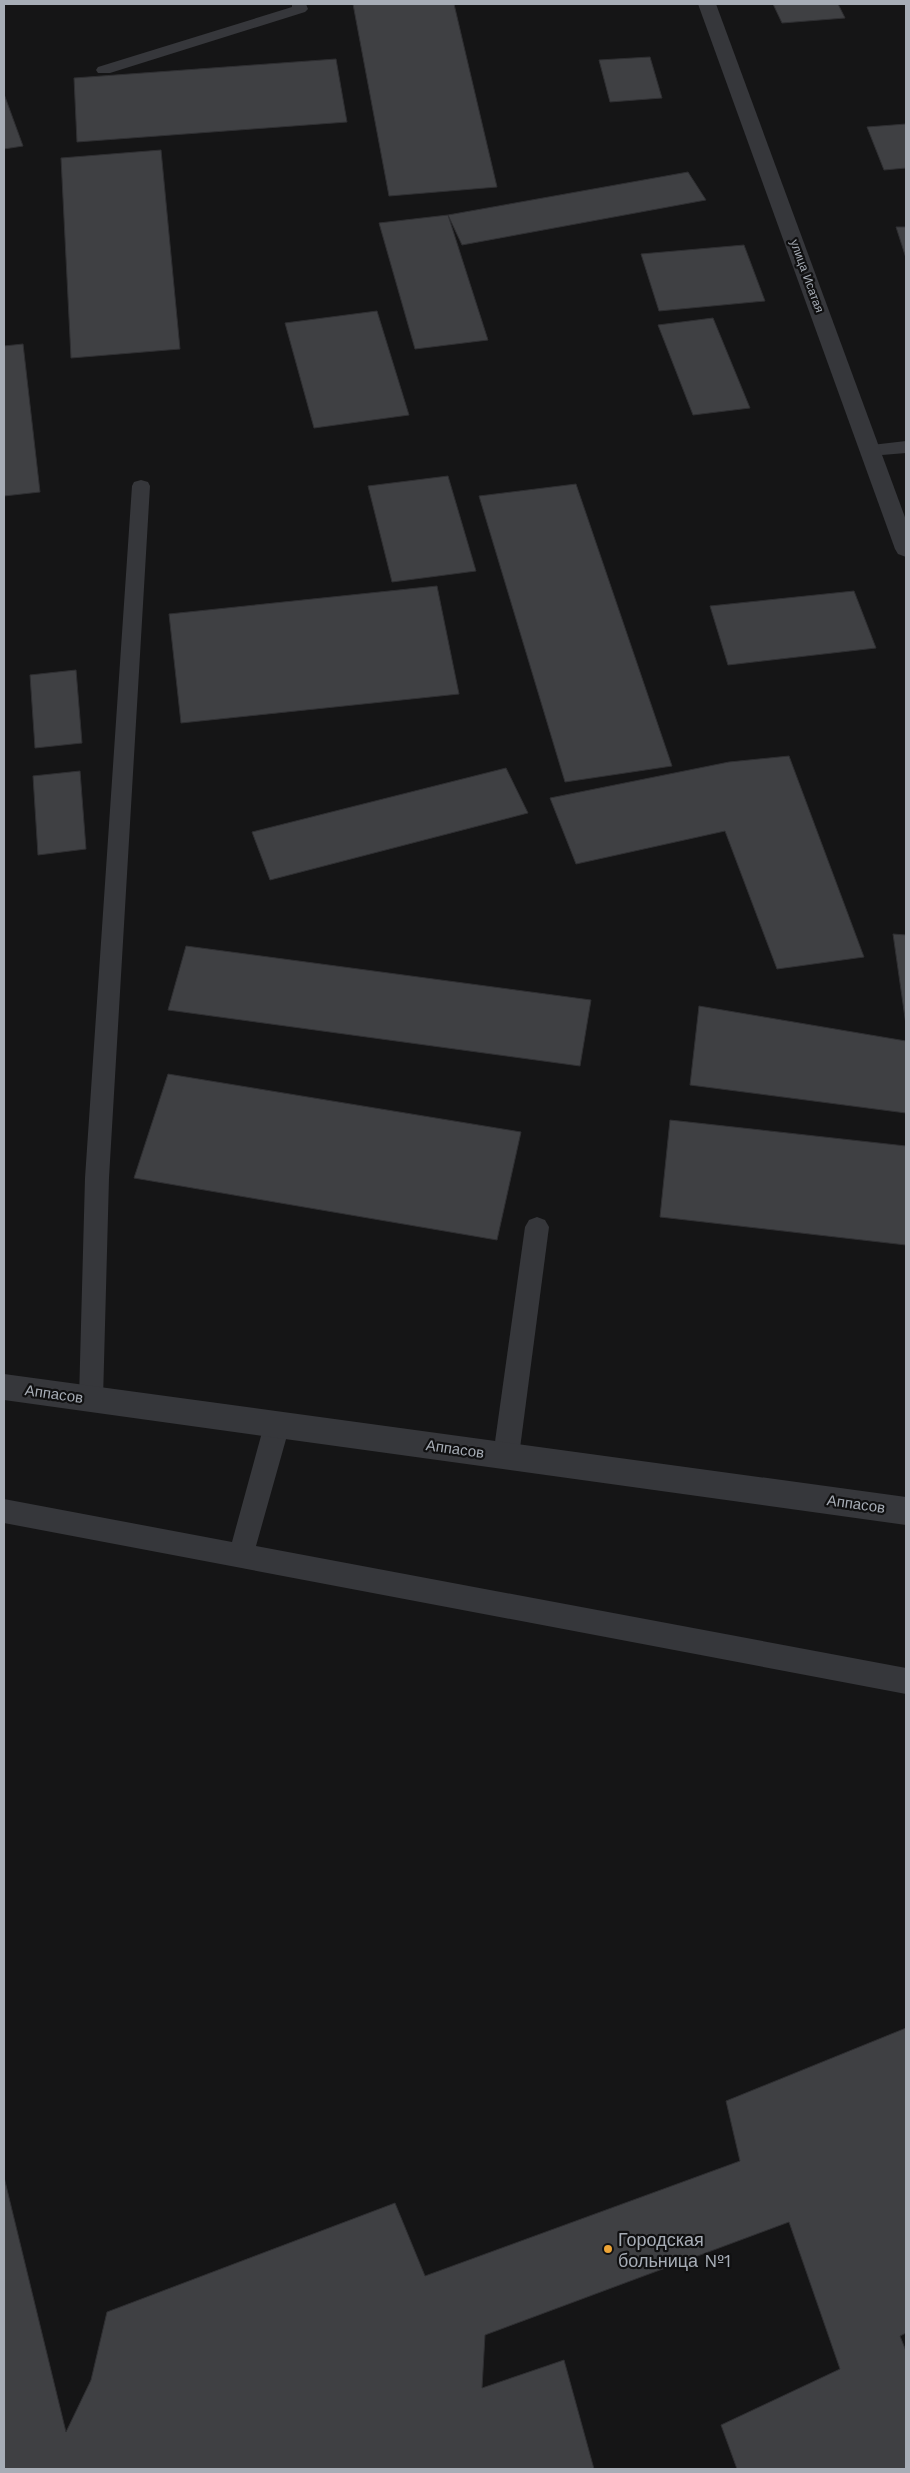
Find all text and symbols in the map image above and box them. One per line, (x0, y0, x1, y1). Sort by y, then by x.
street label: улица Исатая (787, 238, 827, 314)
street label: Аппасов (24, 1381, 84, 1407)
street label: Аппасов (425, 1436, 485, 1462)
street label: Аппасов (826, 1491, 886, 1517)
place label: Городская больница №1 (618, 2229, 731, 2271)
marker: Городская больница №1 (602, 2243, 614, 2255)

